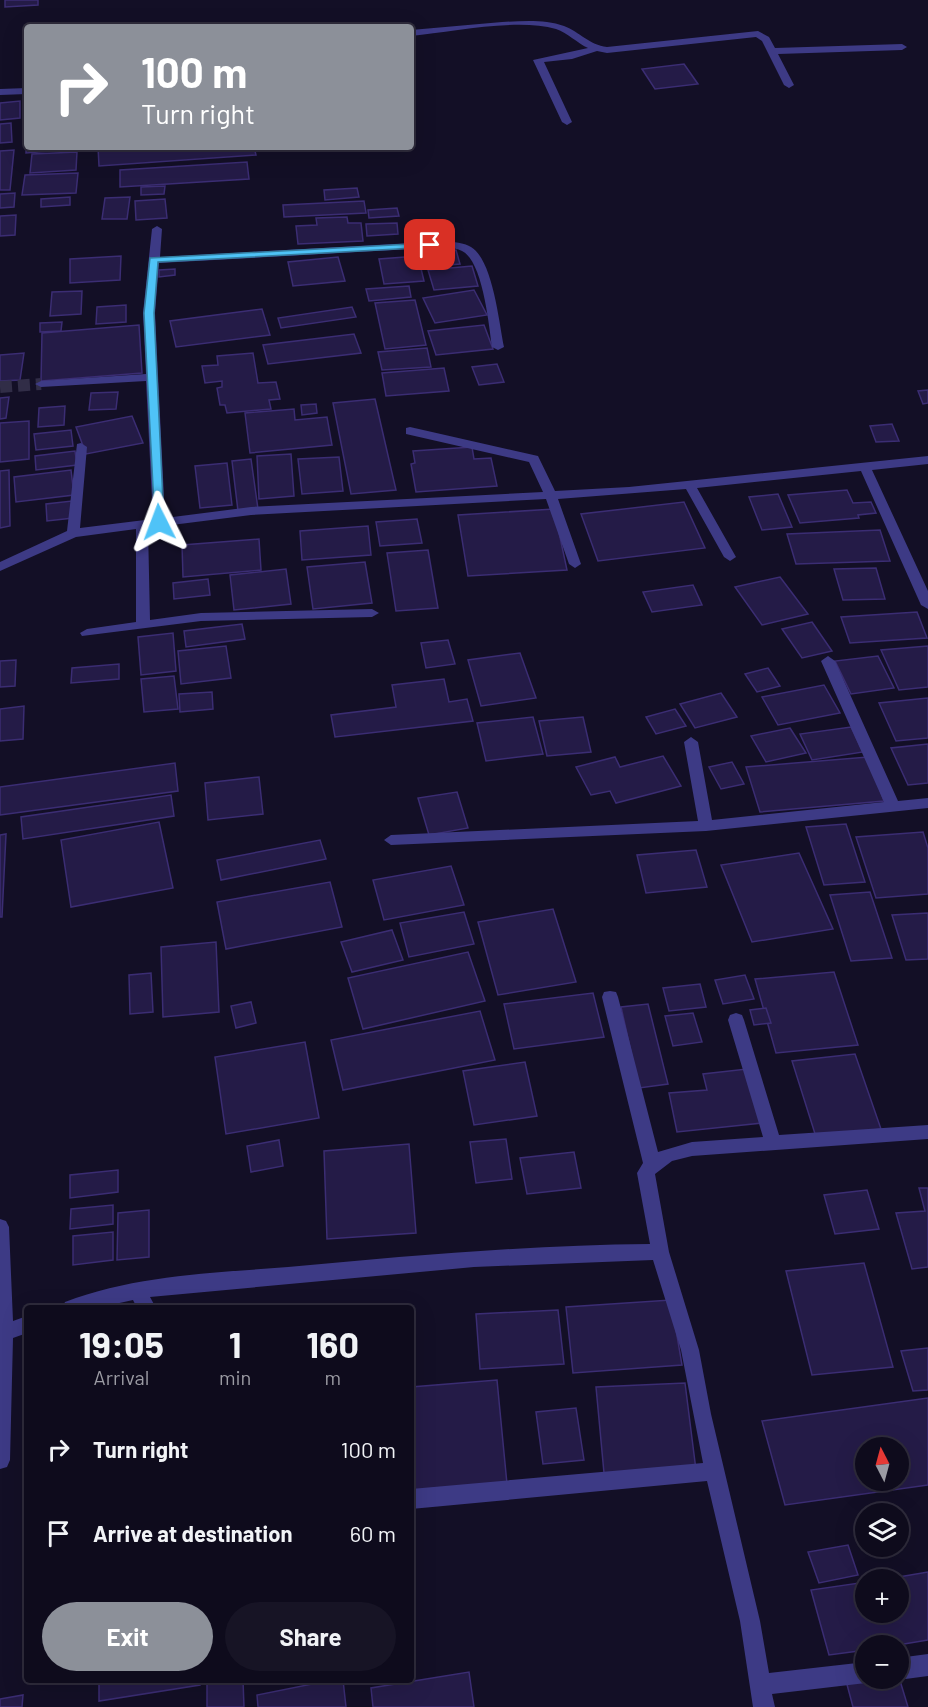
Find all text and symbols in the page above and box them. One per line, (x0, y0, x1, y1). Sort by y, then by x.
text: 100 m (141, 46, 247, 96)
icon: right (42, 48, 120, 126)
text: Turn right (141, 97, 255, 129)
pin (404, 219, 455, 270)
icon: arrive (413, 228, 446, 261)
position arrow (127, 490, 191, 554)
text: 19:05 (79, 1322, 164, 1365)
text: 1 (229, 1322, 242, 1365)
text: 160 (306, 1322, 359, 1365)
text: Arrival (94, 1365, 149, 1389)
text: min (219, 1365, 251, 1389)
text: m (324, 1365, 341, 1389)
icon: right (42, 1433, 75, 1466)
text: Turn right (93, 1436, 188, 1462)
text: 100 m (341, 1436, 396, 1462)
north arrow (855, 1437, 909, 1491)
map controls (855, 1437, 909, 1689)
button: layers (855, 1503, 909, 1557)
icon: arrive (42, 1517, 75, 1550)
text: Arrive at destination (93, 1520, 292, 1546)
text: 60 m (350, 1520, 396, 1546)
button: + (855, 1569, 909, 1623)
button: Exit (42, 1602, 213, 1671)
button: Share (225, 1602, 396, 1671)
button: − (855, 1635, 909, 1689)

